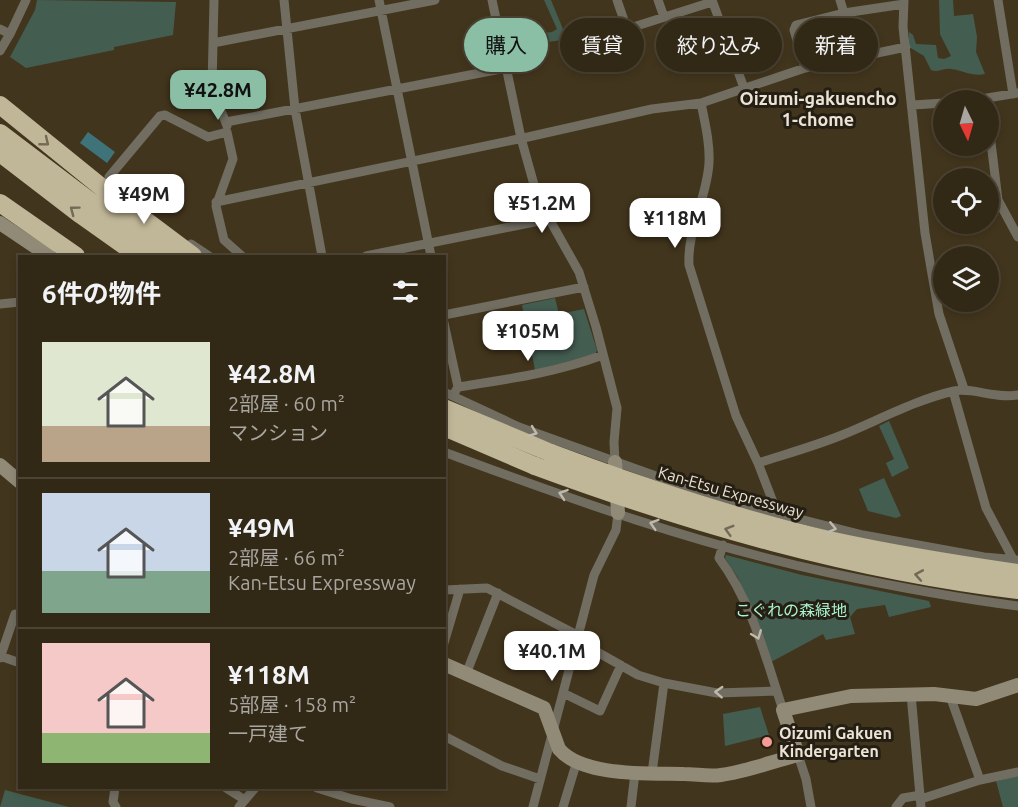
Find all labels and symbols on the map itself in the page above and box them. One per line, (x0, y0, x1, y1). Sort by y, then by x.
pin: ¥42.8M (169, 70, 267, 121)
district label: Oizumi-gakuencho 1-chome (739, 88, 897, 129)
north arrow (933, 90, 999, 156)
one-way arrow (39, 135, 50, 146)
pin: ¥49M (108, 174, 180, 225)
pin: ¥51.2M (493, 183, 591, 234)
pin: ¥118M (633, 198, 717, 249)
one-way arrow (70, 207, 81, 218)
pin: ¥105M (486, 311, 570, 362)
one-way arrow (527, 425, 538, 438)
street label: Kan-Etsu Expressway (656, 463, 806, 521)
one-way arrow (558, 488, 569, 501)
one-way arrow (649, 519, 660, 531)
one-way arrow (826, 520, 836, 533)
one-way arrow (724, 525, 734, 538)
one-way arrow (914, 569, 924, 582)
park label: こぐれの森緑地 (735, 601, 847, 619)
one-way arrow (750, 629, 763, 640)
pin: ¥40.1M (503, 631, 601, 682)
one-way arrow (714, 685, 723, 698)
place label: Oizumi Gakuen Kindergarten (779, 724, 892, 760)
marker: Oizumi Gakuen Kindergarten (760, 735, 774, 749)

